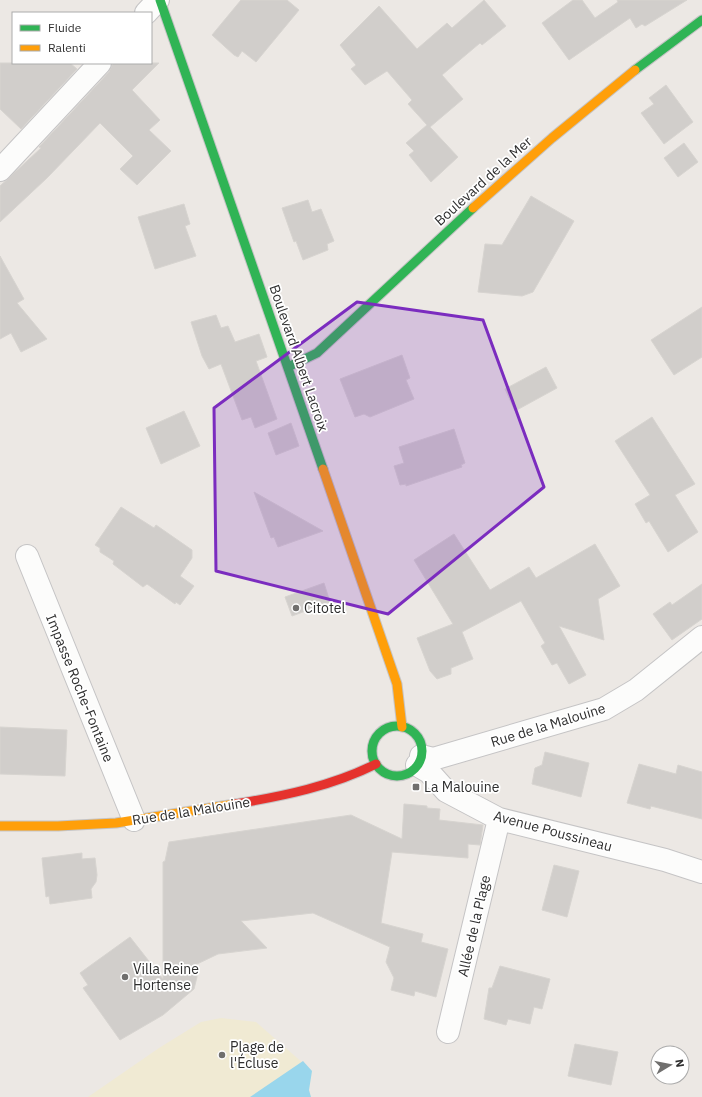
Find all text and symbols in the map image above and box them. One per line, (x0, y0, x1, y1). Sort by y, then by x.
legend (12, 12, 152, 64)
text: Fluide (48, 20, 82, 35)
text: Ralenti (48, 40, 86, 55)
street label: Boulevard de la Mer (431, 133, 535, 229)
street label: Boulevard Albert Lacroix (265, 282, 333, 434)
place label: Citotel (304, 599, 345, 617)
marker: Citotel (291, 603, 301, 613)
street label: Impasse Roche-Fontaine (42, 611, 118, 765)
street label: Rue de la Malouine (488, 699, 608, 751)
place label: La Malouine (424, 778, 500, 796)
marker: La Malouine (411, 782, 421, 792)
street label: Rue de la Malouine (131, 793, 252, 829)
street label: Avenue Poussineau (492, 806, 614, 856)
street label: Allée de la Plage (454, 873, 494, 979)
place label: Villa Reine Hortense (133, 960, 199, 994)
marker: Villa Reine Hortense (120, 972, 130, 982)
place label: Plage de l'Écluse (230, 1038, 284, 1072)
north arrow (650, 1045, 690, 1085)
marker: Plage de l'Écluse (217, 1050, 227, 1060)
text: N (672, 1058, 687, 1068)

